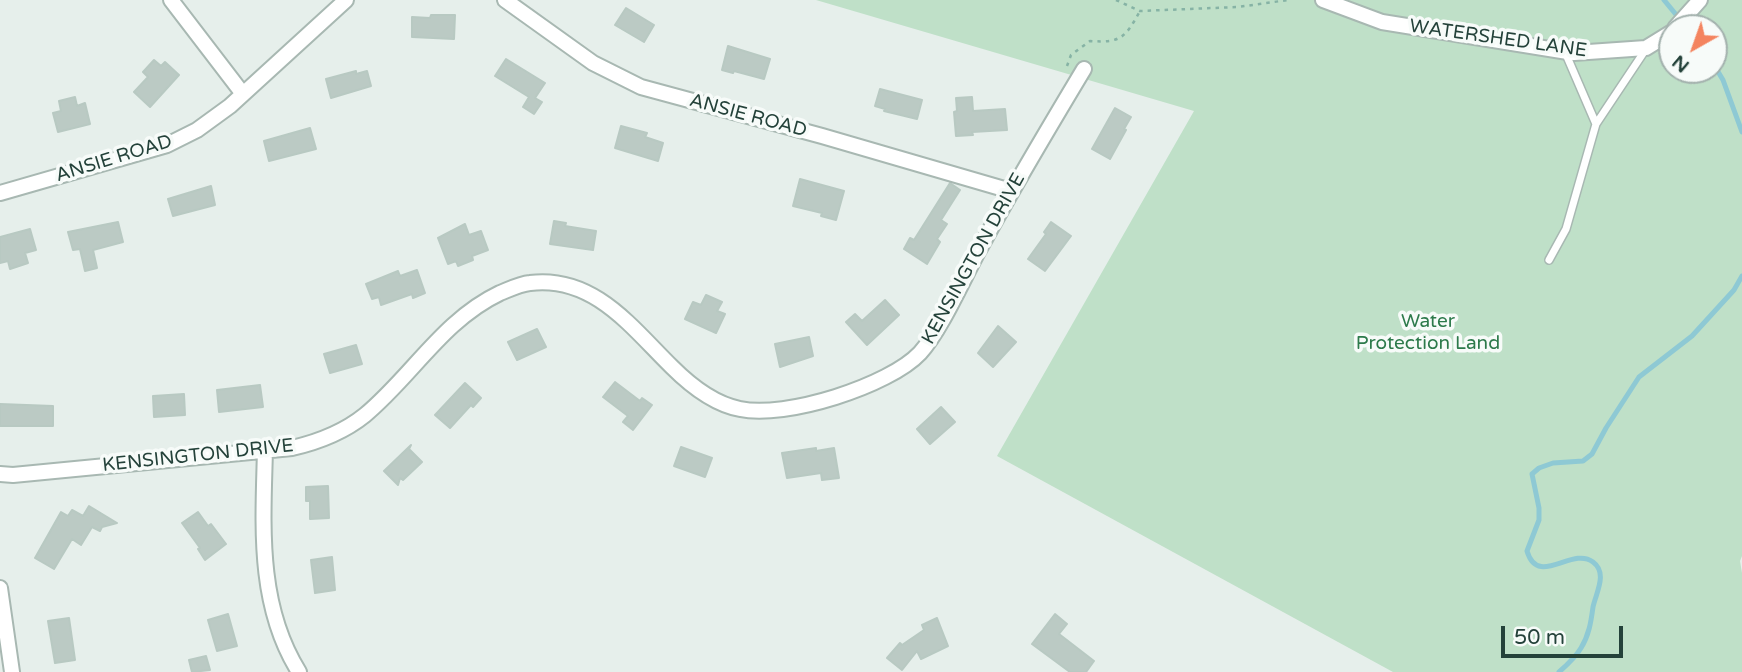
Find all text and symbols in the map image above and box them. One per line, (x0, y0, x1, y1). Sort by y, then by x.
north arrow (1658, 14, 1728, 84)
street label: WATERSHED LANE (1408, 15, 1588, 63)
text: N (1668, 50, 1694, 77)
street label: ANSIE ROAD (687, 89, 809, 143)
street label: ANSIE ROAD (53, 130, 175, 188)
street label: KENSINGTON DRIVE (917, 169, 1031, 349)
park label: Water Protection Land (1356, 311, 1500, 355)
street label: KENSINGTON DRIVE (101, 435, 295, 477)
scale bar (1504, 612, 1626, 656)
text: 50 m (1514, 625, 1565, 650)

